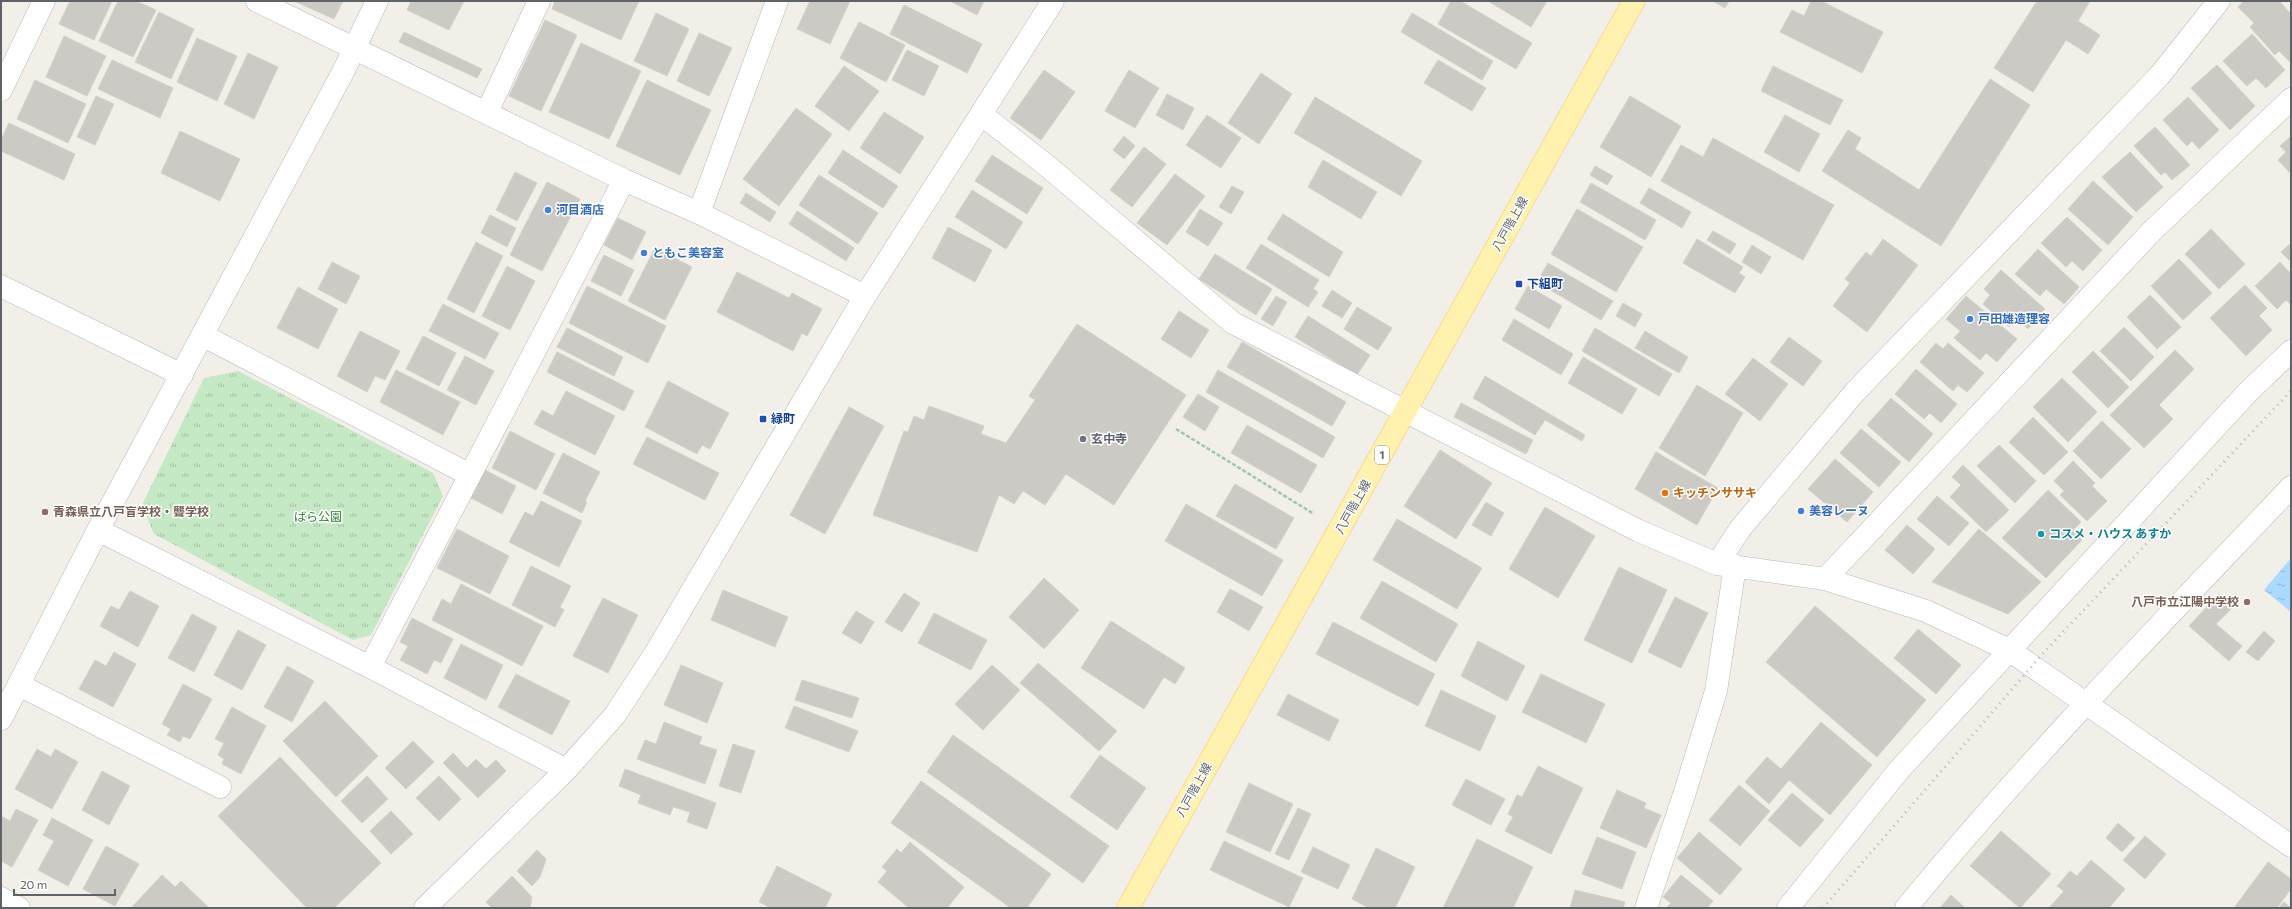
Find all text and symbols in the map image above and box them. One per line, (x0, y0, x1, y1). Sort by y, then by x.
street label: 八戸階上線 (1488, 194, 1530, 253)
place label: 河目酒店 (556, 202, 604, 216)
marker: 河目酒店 (543, 205, 553, 215)
place label: ともこ美容室 (652, 245, 724, 259)
marker: ともこ美容室 (639, 248, 649, 258)
place label: 下組町 (1527, 276, 1563, 290)
marker: 下組町 (1514, 279, 1524, 289)
place label: 戸田雄造理容 (1978, 311, 2050, 325)
marker: 戸田雄造理容 (1965, 314, 1975, 324)
place label: 緑町 (771, 411, 795, 425)
marker: 緑町 (758, 414, 768, 424)
place label: 玄中寺 (1091, 431, 1127, 445)
marker: 玄中寺 (1078, 434, 1088, 444)
road number: 1 (1375, 446, 1389, 464)
street label: 八戸階上線 (1331, 477, 1373, 536)
place label: キッチンササキ (1673, 485, 1757, 499)
marker: キッチンササキ (1660, 488, 1670, 498)
place label: 美容レーヌ (1809, 503, 1869, 517)
place label: 青森県立八戸盲学校・聾学校 (53, 504, 209, 518)
marker: 美容レーヌ (1796, 506, 1806, 516)
marker: 青森県立八戸盲学校・聾学校 (40, 507, 50, 517)
park label: ばら公園 (294, 509, 342, 523)
place label: コスメ・ハウス あすか (2049, 526, 2171, 540)
marker: コスメ・ハウス あすか (2036, 529, 2046, 539)
place label: 八戸市立江陽中学校 (2131, 594, 2239, 608)
marker: 八戸市立江陽中学校 (2242, 597, 2252, 607)
street label: 八戸階上線 (1172, 760, 1214, 819)
scale bar (14, 871, 115, 897)
text: 20 m (20, 877, 47, 891)

